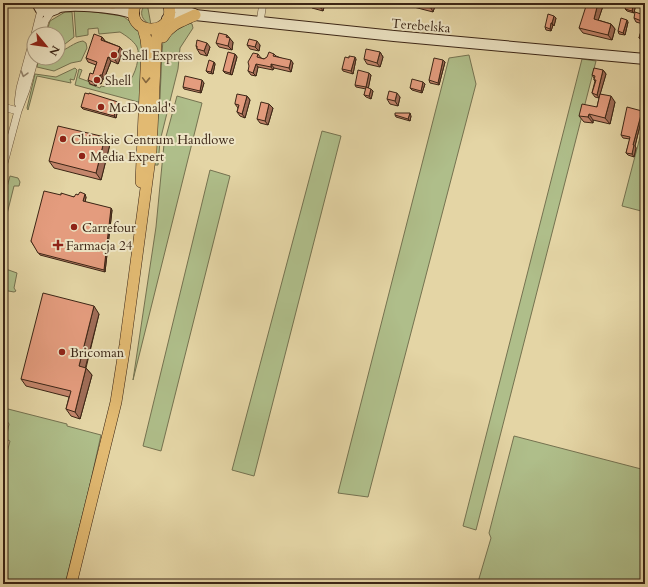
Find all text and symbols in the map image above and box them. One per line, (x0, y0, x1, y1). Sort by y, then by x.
street label: Terebelska (391, 14, 452, 38)
north arrow (26, 26, 66, 66)
text: N (45, 43, 63, 59)
place label: Shell Express (122, 47, 192, 65)
marker: Shell Express (109, 50, 119, 60)
one-way arrow (20, 70, 29, 77)
place label: Shell (105, 72, 132, 90)
marker: Shell (92, 75, 102, 85)
one-way arrow (142, 77, 150, 83)
place label: McDonald's (109, 99, 175, 117)
marker: McDonald's (96, 102, 106, 112)
place label: Chinskie Centrum Handlowe (71, 131, 235, 149)
marker: Chinskie Centrum Handlowe (58, 134, 68, 144)
place label: Media Expert (90, 148, 164, 166)
marker: Media Expert (77, 151, 87, 161)
place label: Carrefour (82, 219, 136, 237)
marker: Carrefour (69, 222, 79, 232)
place label: Farmacja 24 (66, 237, 133, 255)
marker: Farmacja 24 (53, 240, 63, 250)
place label: Bricoman (70, 344, 125, 362)
marker: Bricoman (57, 347, 67, 357)

